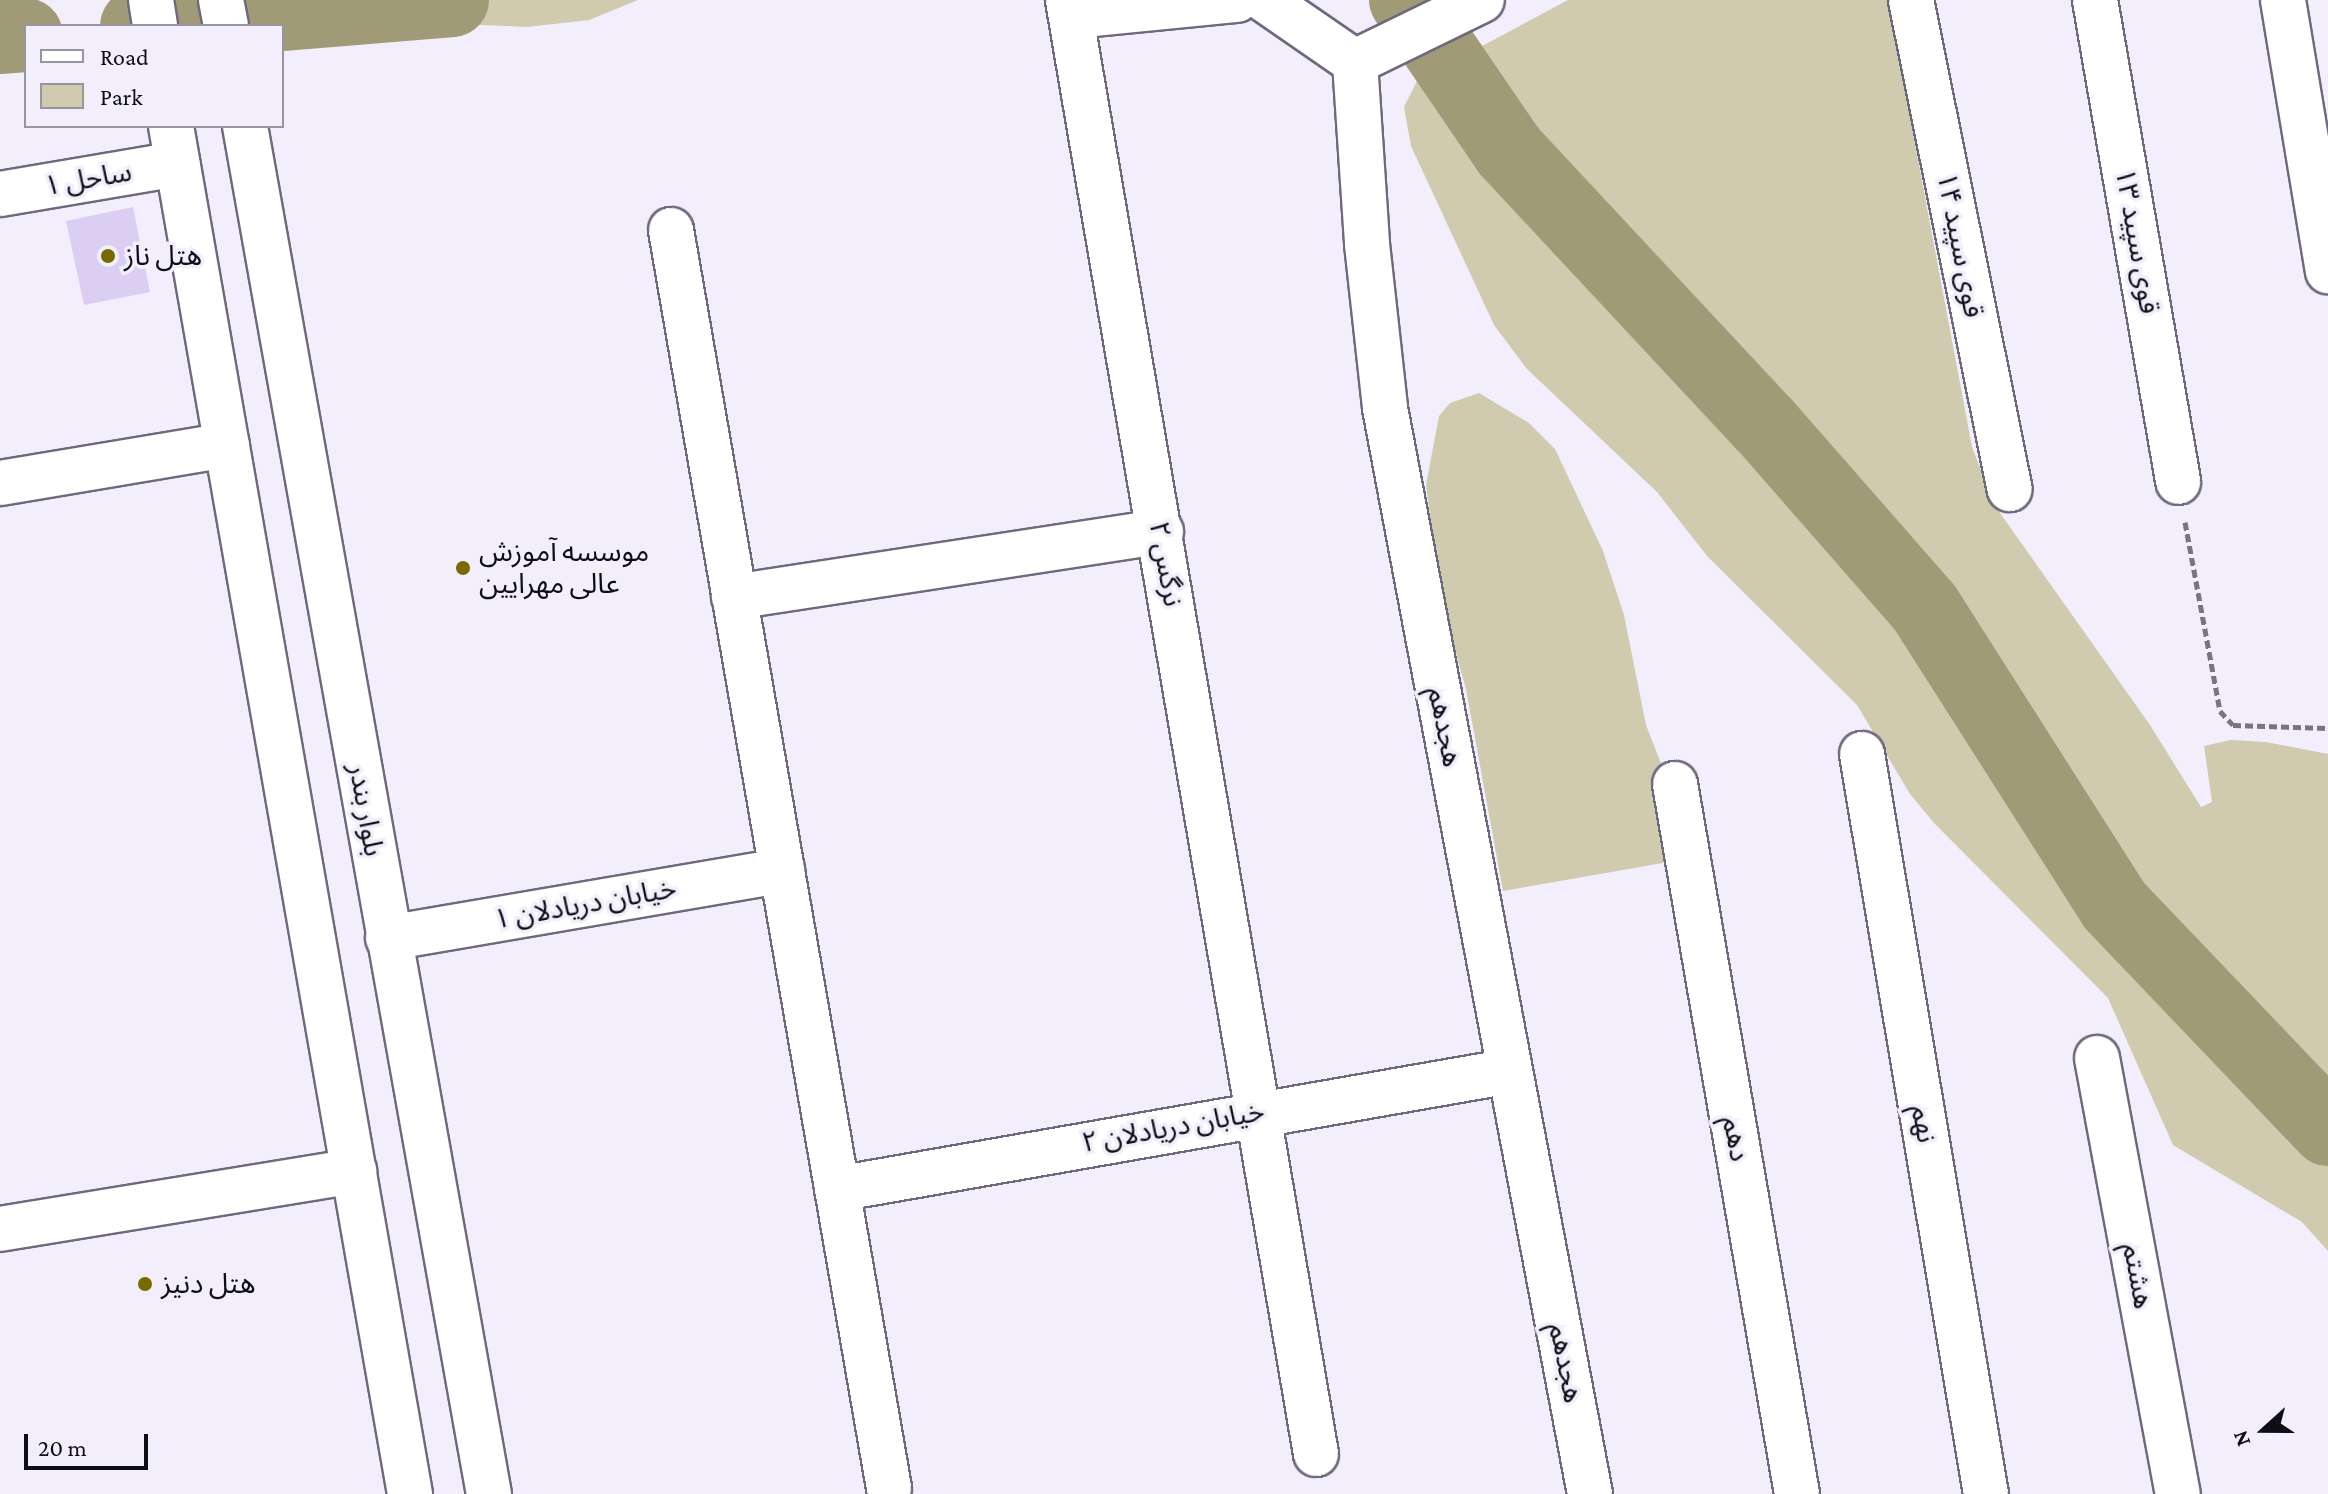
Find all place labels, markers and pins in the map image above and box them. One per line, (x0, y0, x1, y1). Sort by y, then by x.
place label: هتل ناز (124, 239, 202, 273)
marker: هتل ناز (99, 247, 117, 265)
place label: موسسه آموزش عالی مهرایین (479, 535, 649, 601)
marker: موسسه آموزش عالی مهرایین (454, 559, 472, 577)
place label: هتل دنیز (161, 1267, 256, 1301)
marker: هتل دنیز (136, 1275, 154, 1293)

